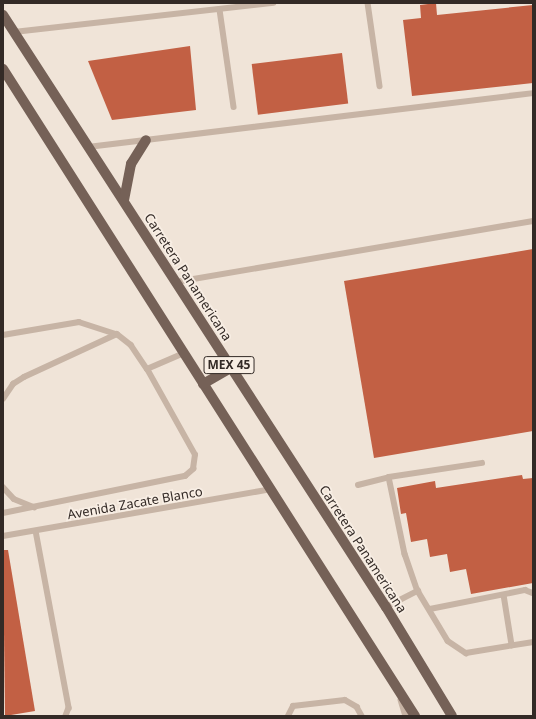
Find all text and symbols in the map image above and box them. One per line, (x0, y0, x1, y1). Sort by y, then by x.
street label: Carretera Panamericana (141, 210, 235, 344)
road number: MEX 45 (203, 355, 255, 375)
street label: Carretera Panamericana (316, 482, 410, 616)
street label: Avenida Zacate Blanco (66, 483, 204, 523)

